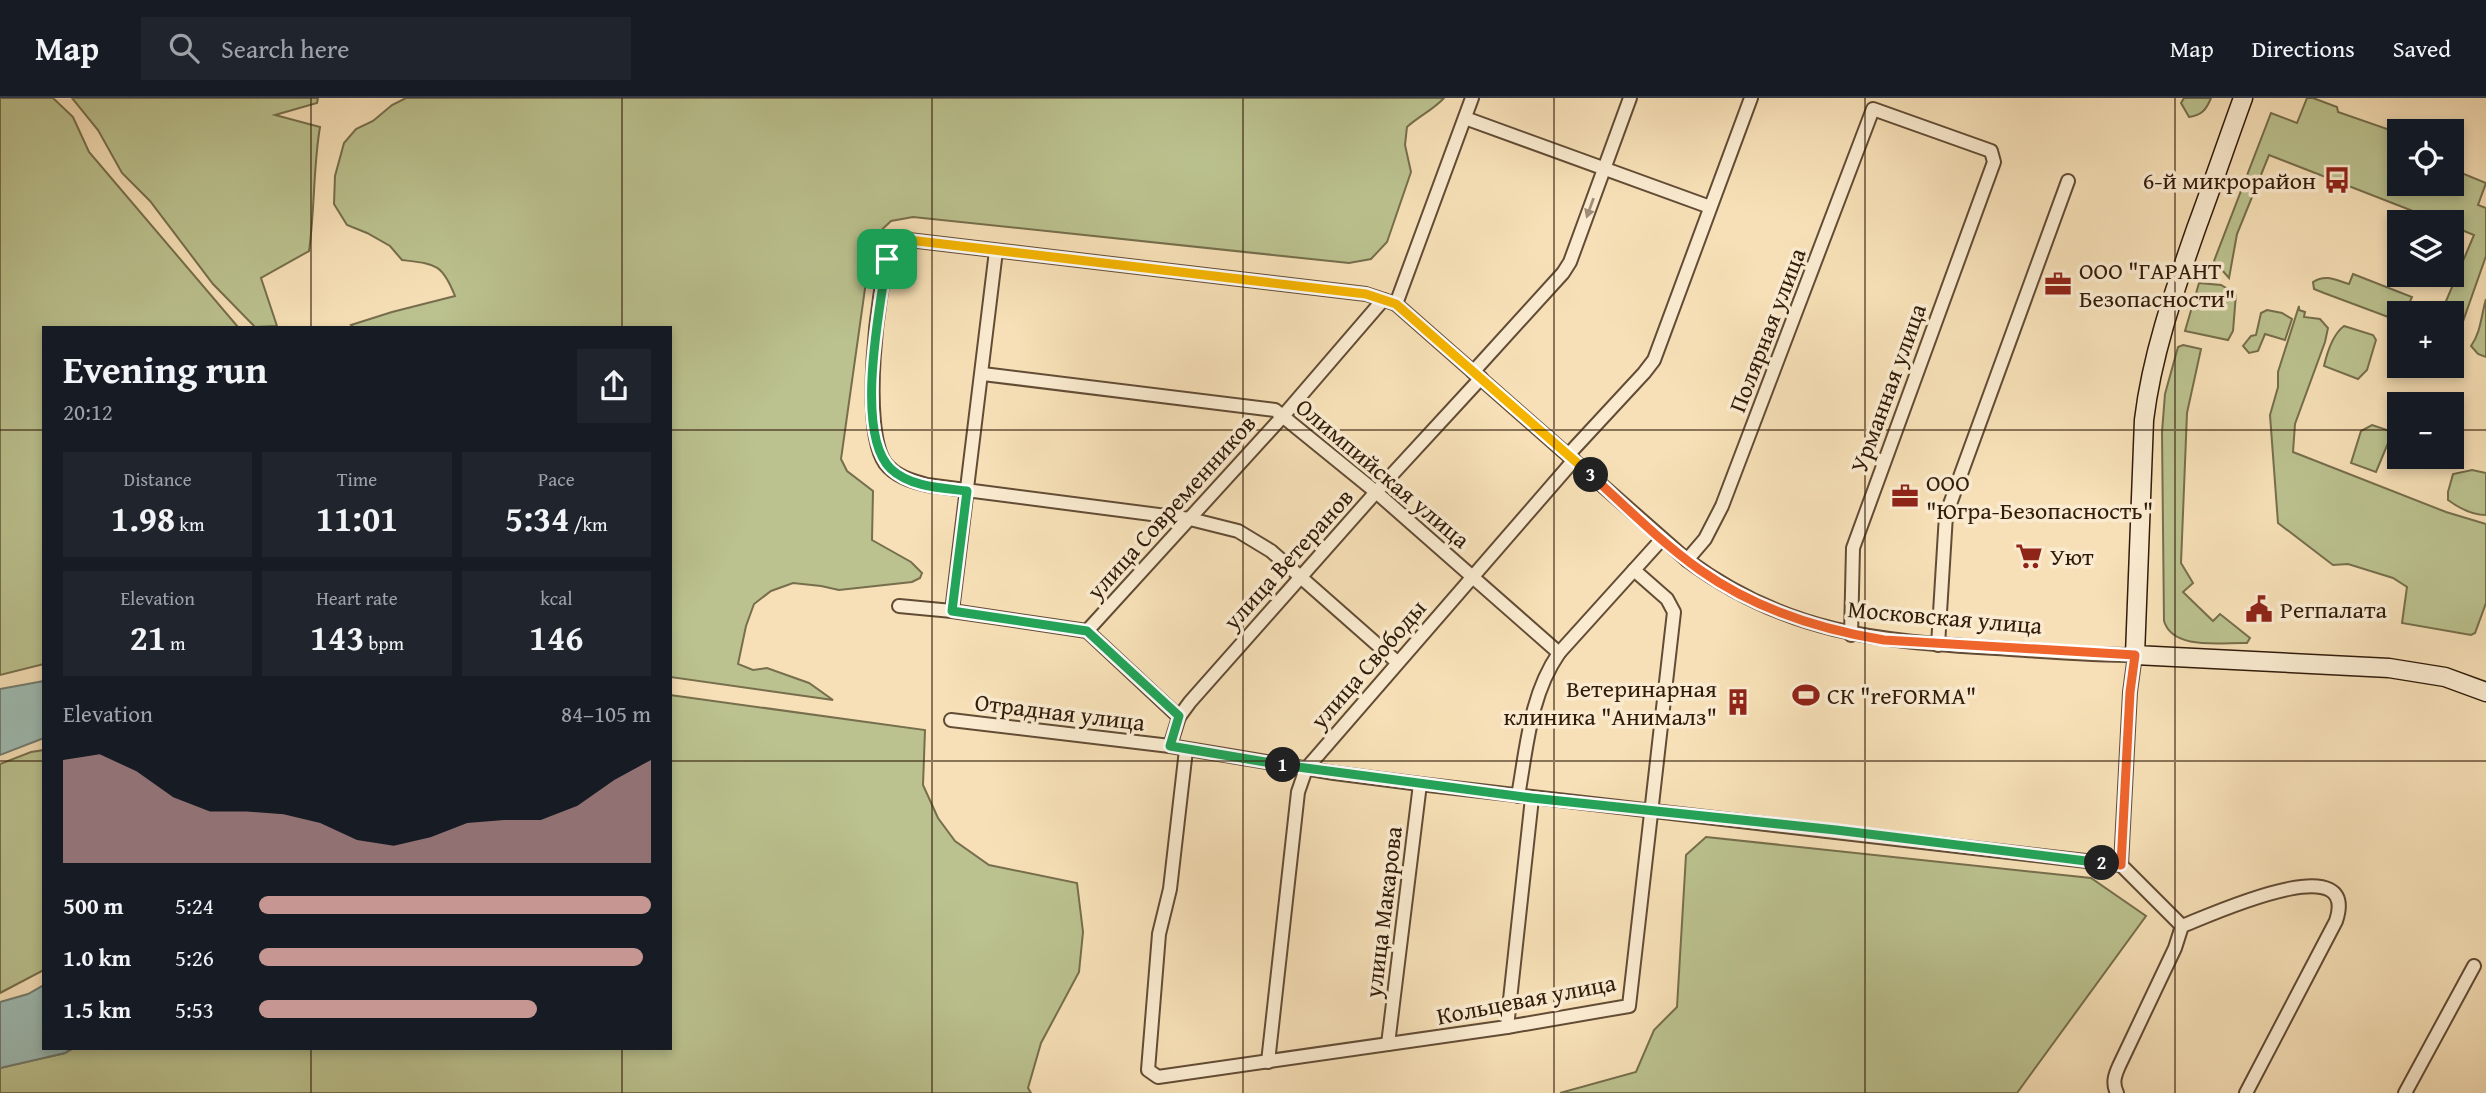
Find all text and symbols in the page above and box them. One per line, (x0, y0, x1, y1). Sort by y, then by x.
search box (141, 17, 631, 80)
text: Map (35, 24, 99, 72)
icon: search (165, 29, 203, 67)
text: Search here (221, 29, 349, 68)
text: Map (2170, 31, 2214, 66)
text: Directions (2252, 31, 2355, 66)
text: Saved (2393, 31, 2451, 66)
map controls (2387, 119, 2464, 469)
button: locate (2387, 119, 2464, 196)
place label: 6-й микрорайон (2143, 163, 2316, 198)
bus stop icon: 6-й микрорайон (2322, 165, 2352, 195)
one-way arrow (1584, 197, 1595, 218)
button: layers (2387, 210, 2464, 287)
pin (857, 229, 917, 289)
icon: arrive (868, 240, 906, 278)
street label: Полярная улица (1720, 242, 1815, 417)
place label: ООО "ГАРАНТ Безопасности" (2079, 253, 2235, 316)
office icon: ООО "ГАРАНТ Безопасности" (2043, 269, 2073, 299)
street label: Урманная улица (1841, 298, 1935, 477)
button: + (2387, 301, 2464, 378)
text: Evening run (63, 341, 267, 397)
button: share (577, 349, 651, 423)
street label: Олимпийская улица (1288, 389, 1478, 557)
button: − (2387, 392, 2464, 469)
text: 20:12 (63, 395, 113, 428)
street label: улица Современников (1078, 407, 1264, 608)
pin: 3 (1574, 458, 1608, 492)
text: 3 (1586, 460, 1595, 488)
text: Distance (124, 465, 192, 493)
text: Time (337, 465, 377, 493)
text: Pace (538, 465, 575, 493)
place label: ООО "Югра-Безопасность" (1926, 465, 2153, 528)
street label: улица Ветеранов (1214, 480, 1361, 638)
office icon: ООО "Югра-Безопасность" (1890, 481, 1920, 511)
text: 1.98 (111, 493, 175, 544)
text: 11:01 (316, 493, 398, 544)
text: 5:34 (505, 493, 569, 544)
text: km (175, 510, 204, 538)
text: /km (569, 510, 608, 538)
place label: Уют (2050, 539, 2094, 574)
supermarket icon: Уют (2014, 541, 2044, 571)
text: Elevation (120, 584, 195, 612)
text: Heart rate (316, 584, 398, 612)
text: kcal (540, 584, 573, 612)
street label: улица Свободы (1301, 591, 1434, 737)
street label: Московская улица (1846, 591, 2044, 643)
place label: Регпалата (2280, 592, 2387, 627)
public building icon: Регпалата (2244, 594, 2274, 624)
text: 21 (130, 612, 166, 663)
text: 143 (310, 612, 364, 663)
text: 146 (529, 612, 584, 663)
text: m (166, 629, 186, 657)
text: bpm (364, 629, 404, 657)
place label: Ветеринарная клиника "Анималз" (1503, 671, 1717, 734)
place label: СК "reFORMA" (1827, 678, 1976, 713)
sports icon: СК "reFORMA" (1791, 680, 1821, 710)
street label: Отрадная улица (973, 684, 1148, 740)
building icon: Ветеринарная клиника "Анималз" (1723, 687, 1753, 717)
text: Elevation (63, 697, 153, 730)
text: 84–105 m (561, 697, 651, 730)
pin: 1 (1266, 748, 1300, 782)
text: 1 (1278, 750, 1287, 778)
street label: улица Макарова (1355, 824, 1411, 1001)
pin: 2 (2084, 846, 2120, 880)
text: 2 (2097, 848, 2106, 876)
text: 500 m (63, 889, 124, 922)
text: 5:24 (175, 889, 214, 922)
text: 1.0 km (63, 941, 131, 974)
text: 5:26 (175, 941, 214, 974)
street label: Кольцевая улица (1433, 964, 1619, 1034)
text: 1.5 km (63, 993, 131, 1026)
text: 5:53 (175, 993, 214, 1026)

